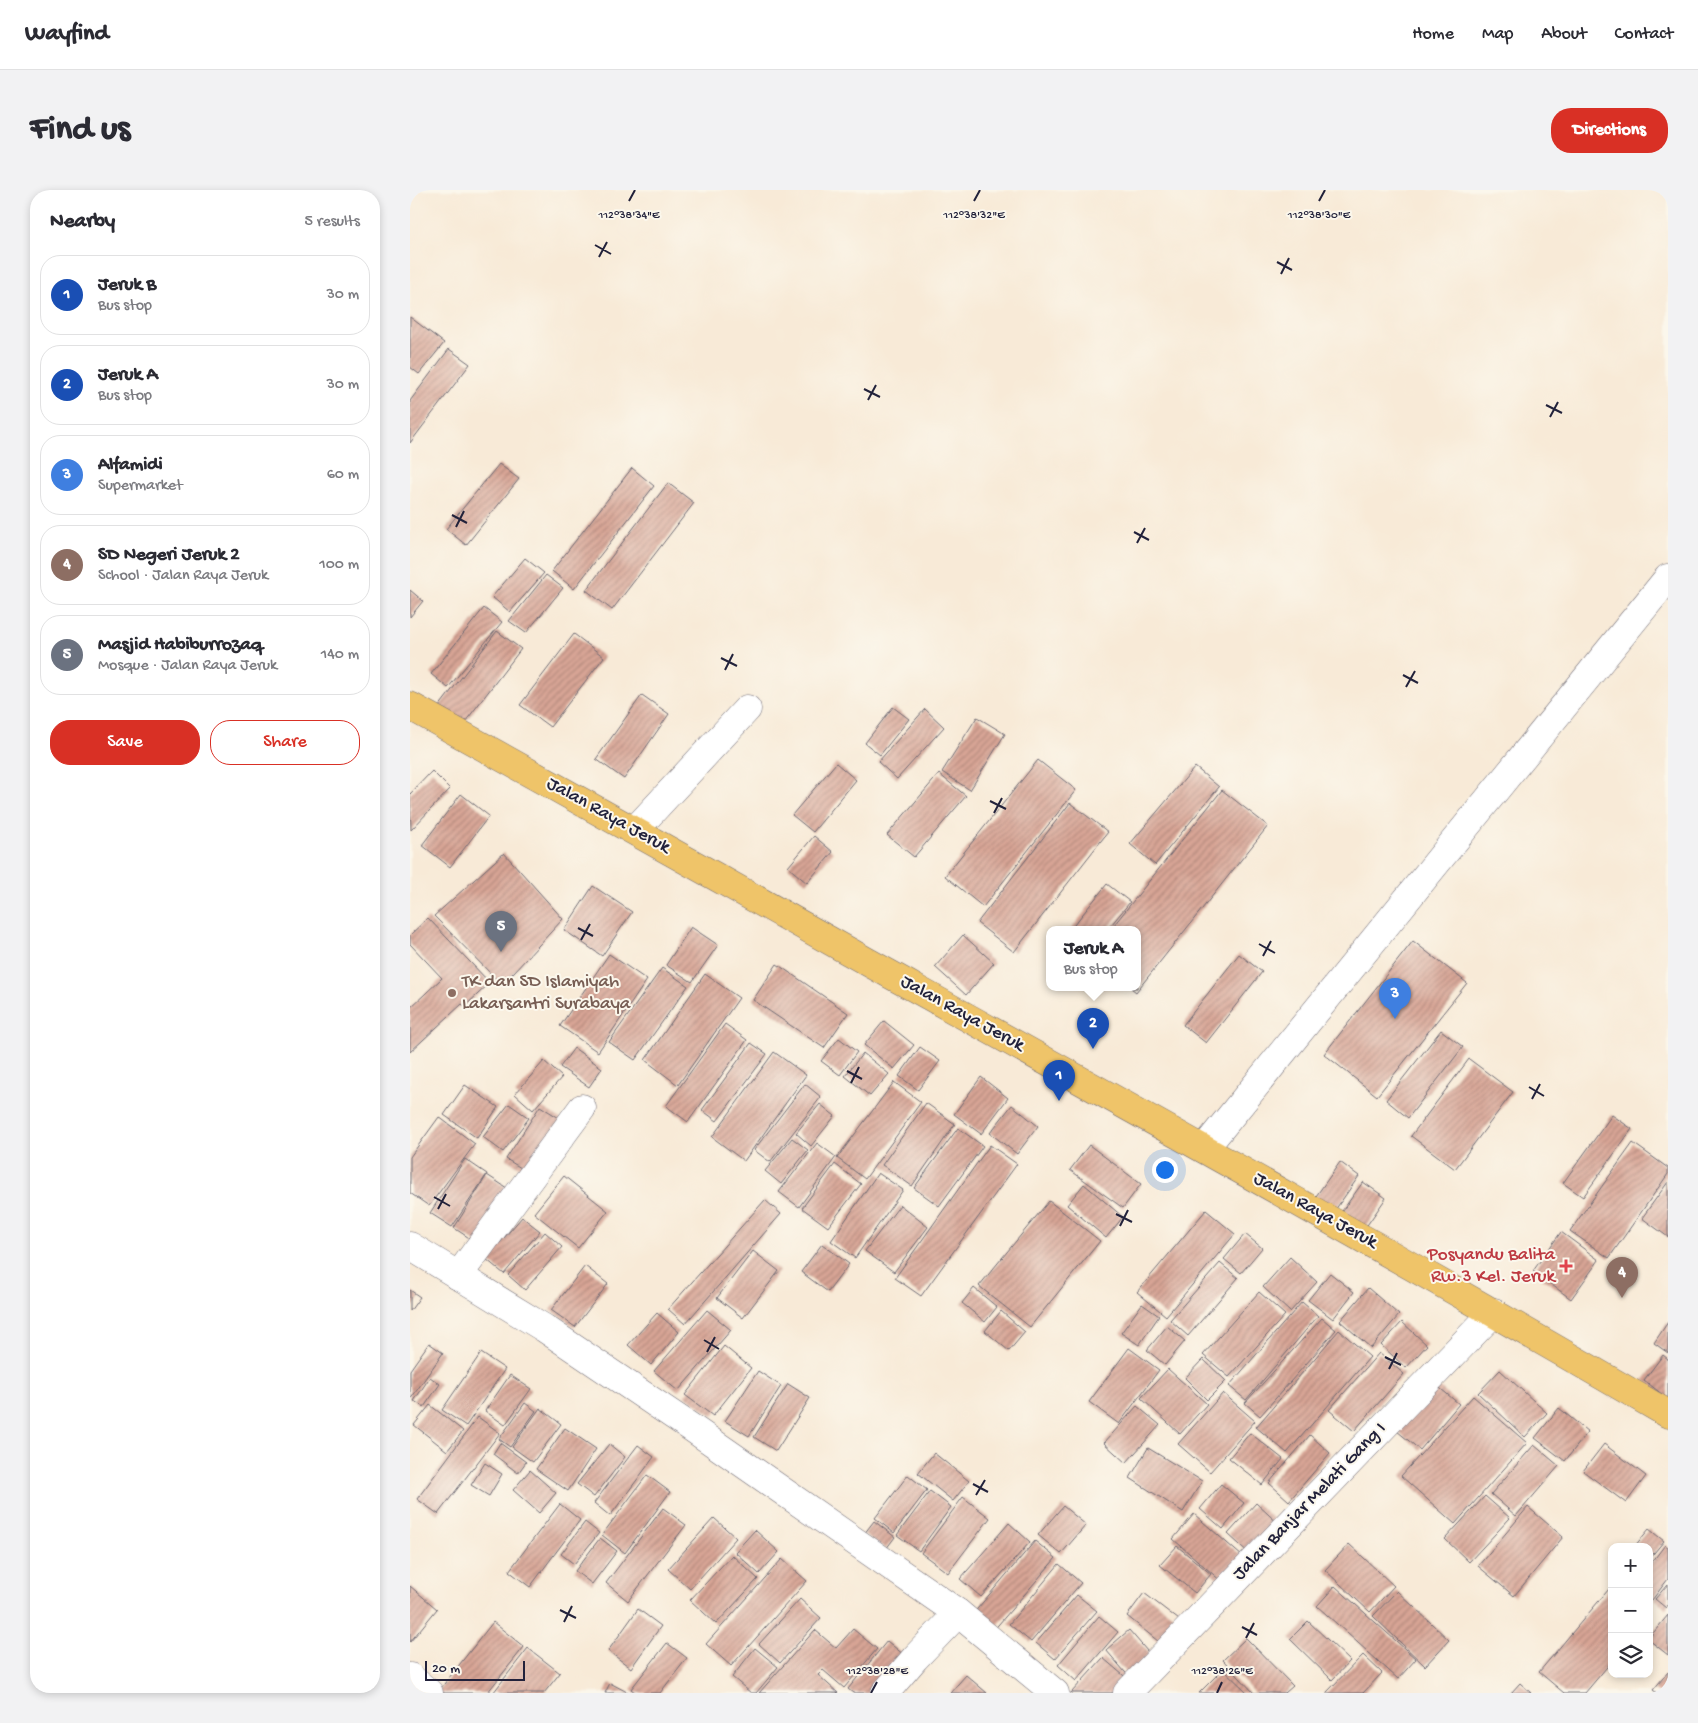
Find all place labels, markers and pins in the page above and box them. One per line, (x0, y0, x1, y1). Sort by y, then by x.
pin: 5 (485, 911, 517, 952)
place label: TK dan SD Islamiyah Lakarsantri Surabaya (461, 971, 632, 1016)
pin: 3 (1379, 978, 1411, 1019)
marker: TK dan SD Islamiyah Lakarsantri Surabaya (446, 987, 458, 999)
pin: 2 (1077, 1008, 1109, 1049)
pin: 1 (1043, 1060, 1075, 1101)
place label: Posyandu Balita Rw.3 Kel. Jeruk (1426, 1244, 1557, 1289)
pin: 4 (1606, 1257, 1638, 1298)
marker: Posyandu Balita Rw.3 Kel. Jeruk (1559, 1259, 1573, 1273)

